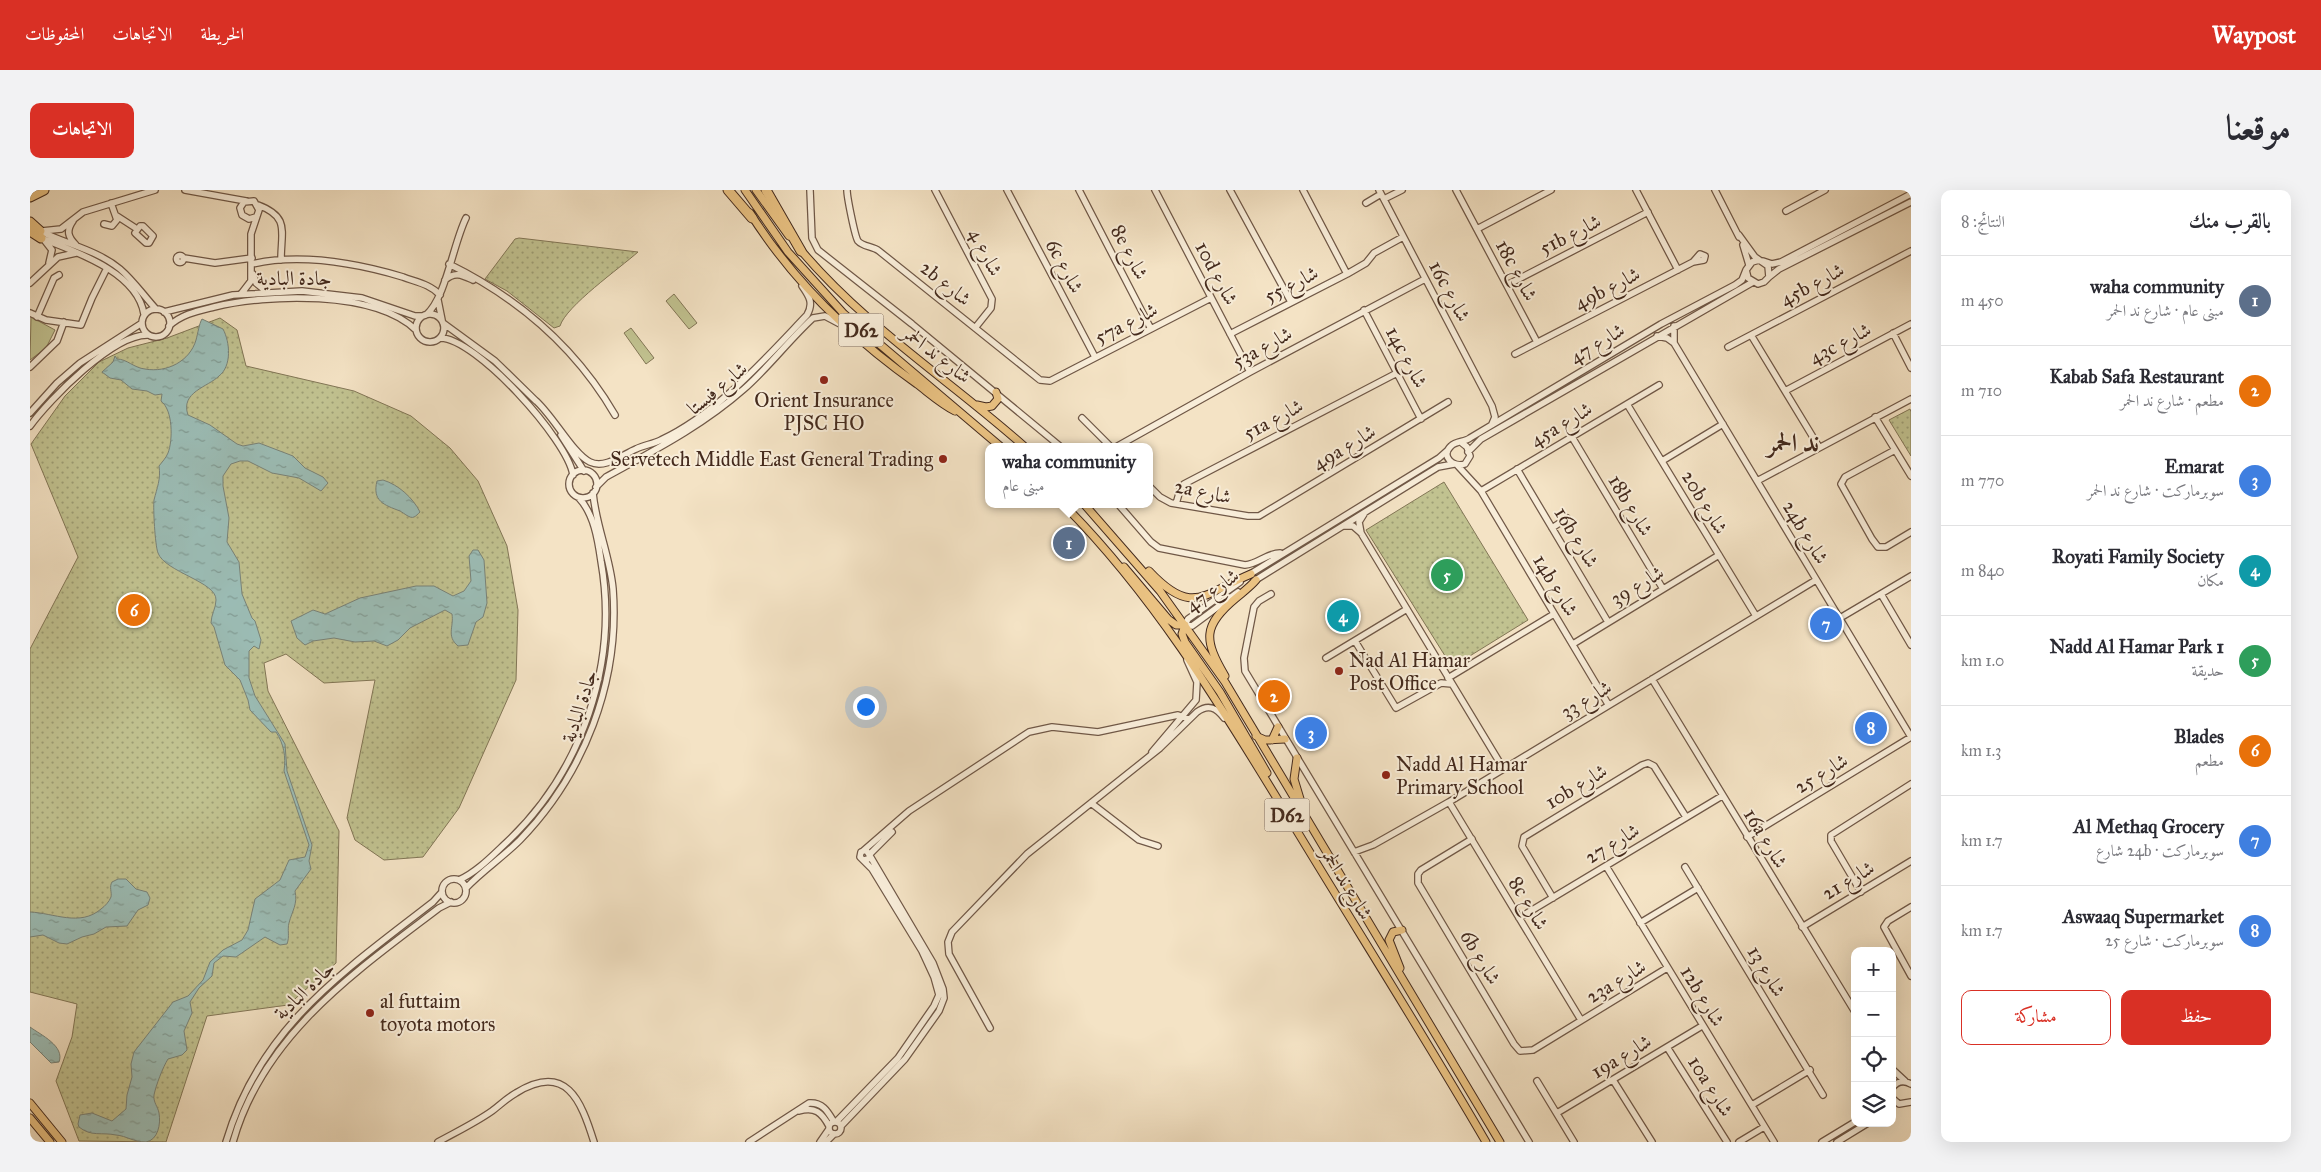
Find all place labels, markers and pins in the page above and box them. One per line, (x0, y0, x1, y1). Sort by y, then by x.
marker: Orient Insurance PJSC HO (818, 374, 830, 386)
place label: Orient Insurance PJSC HO (754, 388, 894, 436)
place label: Servetech Middle East General Trading (610, 447, 934, 472)
marker: Servetech Middle East General Trading (937, 453, 949, 465)
pin: 1 (1053, 524, 1085, 562)
pin: 5 (1431, 556, 1463, 594)
pin: 6 (118, 591, 150, 629)
pin: 4 (1327, 597, 1359, 635)
pin: 7 (1810, 605, 1842, 643)
place label: Nad Al Hamar Post Office (1349, 648, 1470, 695)
marker: Nad Al Hamar Post Office (1333, 665, 1345, 677)
pin: 2 (1258, 677, 1290, 715)
pin: 8 (1855, 709, 1887, 747)
pin: 3 (1295, 714, 1327, 752)
place label: Nadd Al Hamar Primary School (1396, 752, 1528, 799)
marker: Nadd Al Hamar Primary School (1380, 769, 1392, 781)
place label: al futtaim toyota motors (380, 989, 495, 1036)
marker: al futtaim toyota motors (364, 1007, 376, 1019)

